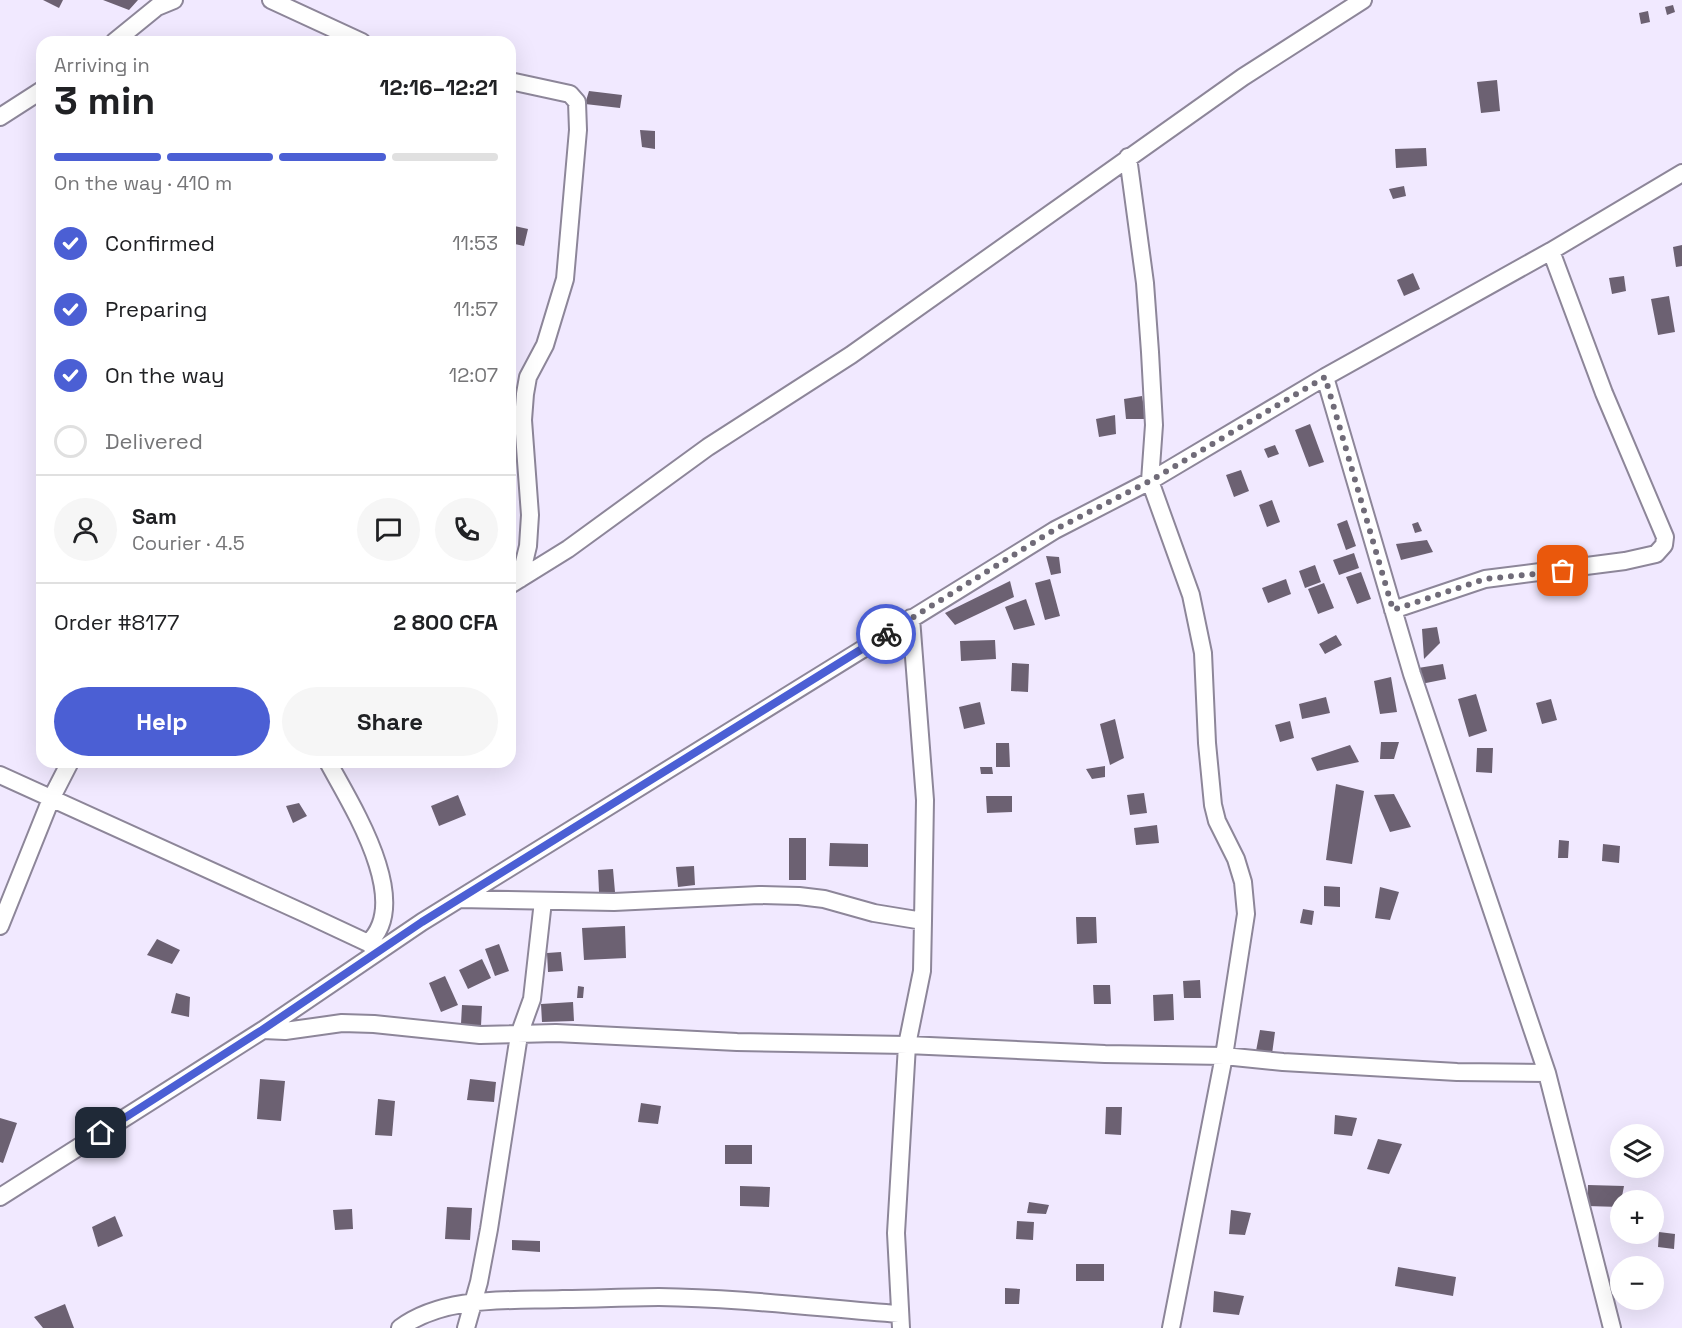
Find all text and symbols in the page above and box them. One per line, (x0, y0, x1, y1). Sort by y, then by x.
text: Arriving in (54, 52, 150, 78)
text: 12:16–12:21 (379, 73, 498, 101)
text: 3 min (54, 76, 155, 125)
text: On the way · 410 m (54, 170, 232, 196)
icon: check (54, 227, 87, 260)
text: Confirmed (105, 229, 215, 257)
text: 11:53 (452, 230, 498, 256)
icon: check (54, 293, 87, 326)
text: Preparing (105, 295, 207, 323)
text: 11:57 (453, 296, 498, 322)
icon: check (54, 359, 87, 392)
text: On the way (105, 361, 224, 389)
text: 12:07 (449, 362, 498, 388)
text: Delivered (105, 427, 203, 455)
button: person (54, 498, 117, 561)
button: chat (357, 498, 420, 561)
button: phone (435, 498, 498, 561)
text: Sam (132, 502, 177, 530)
text: Courier · 4.5 (132, 530, 245, 556)
pin (1537, 545, 1588, 596)
icon: bag (1546, 554, 1579, 587)
courier (856, 604, 916, 664)
text: Order #8177 (54, 608, 179, 636)
text: 2 800 CFA (393, 608, 498, 636)
icon: bike (870, 618, 903, 651)
button: Help (54, 687, 270, 756)
button: Share (282, 687, 498, 756)
pin (75, 1107, 126, 1158)
icon: home (84, 1116, 117, 1149)
map controls (1610, 1124, 1664, 1310)
button: layers (1610, 1124, 1664, 1178)
button: + (1610, 1190, 1664, 1244)
button: − (1610, 1256, 1664, 1310)

